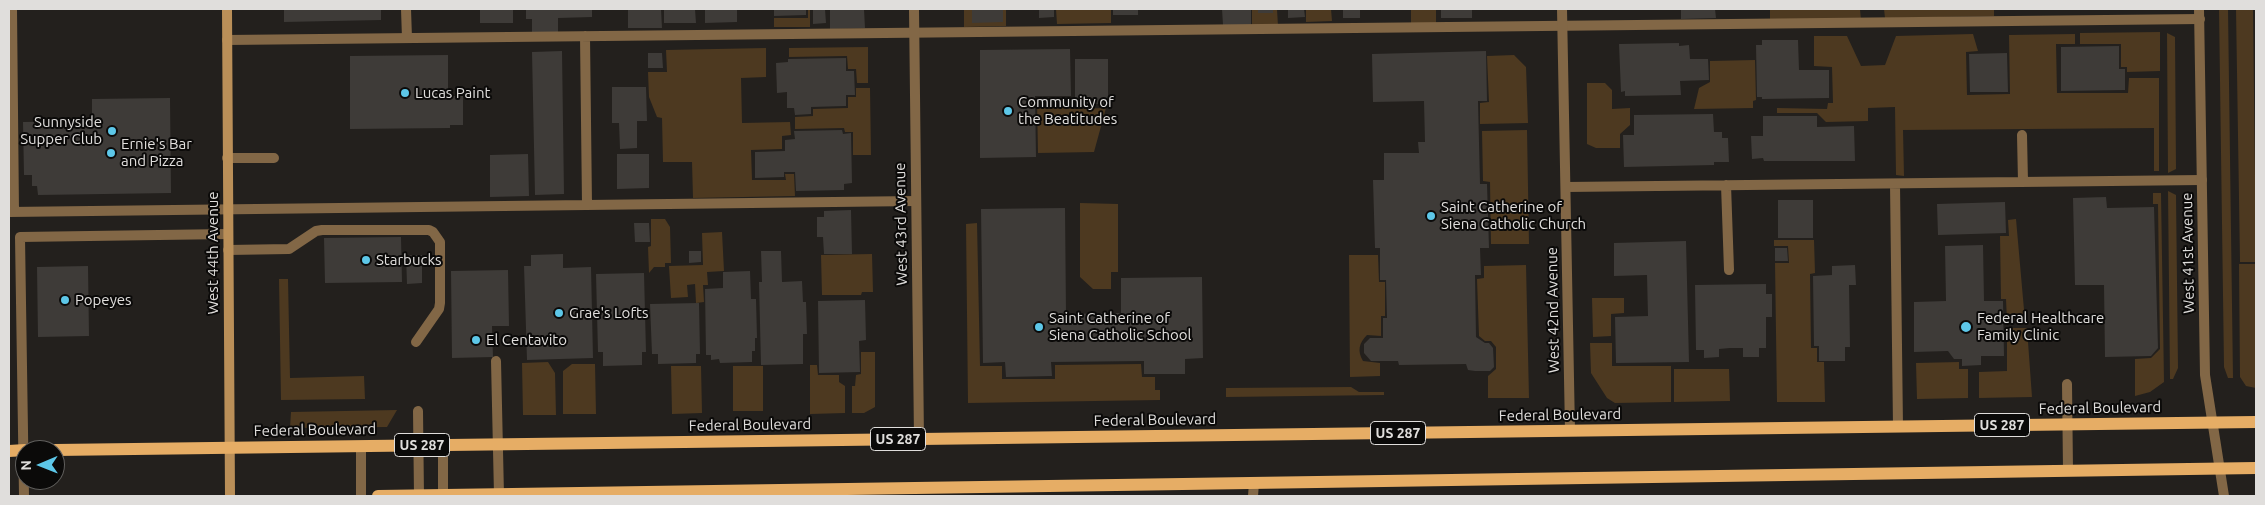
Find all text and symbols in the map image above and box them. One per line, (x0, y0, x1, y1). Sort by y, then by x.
place label: Lucas Paint (415, 84, 490, 102)
marker: Lucas Paint (399, 87, 411, 99)
place label: Community of the Beatitudes (1018, 93, 1117, 128)
marker: Community of the Beatitudes (1002, 105, 1014, 117)
place label: Sunnyside Supper Club (20, 113, 102, 148)
marker: Sunnyside Supper Club (106, 125, 118, 137)
place label: Ernie's Bar and Pizza (121, 135, 192, 170)
marker: Ernie's Bar and Pizza (105, 147, 117, 159)
street label: West 43rd Avenue (891, 162, 911, 286)
street label: West 44th Avenue (204, 191, 222, 315)
street label: West 41st Avenue (2178, 192, 2198, 314)
place label: Saint Catherine of Siena Catholic Church (1441, 198, 1586, 233)
marker: Saint Catherine of Siena Catholic Church (1425, 210, 1437, 222)
street label: West 42nd Avenue (1543, 247, 1563, 373)
place label: Starbucks (376, 251, 442, 269)
marker: Starbucks (360, 254, 372, 266)
place label: Popeyes (75, 291, 132, 309)
marker: Popeyes (59, 294, 71, 306)
place label: Grae's Lofts (569, 304, 648, 322)
marker: Grae's Lofts (553, 307, 565, 319)
place label: Saint Catherine of Siena Catholic School (1049, 309, 1192, 344)
place label: Federal Healthcare Family Clinic (1977, 309, 2104, 344)
marker: Federal Healthcare Family Clinic (1959, 320, 1973, 334)
marker: Saint Catherine of Siena Catholic School (1033, 321, 1045, 333)
place label: El Centavito (486, 331, 567, 349)
marker: El Centavito (470, 334, 482, 346)
street label: Federal Boulevard (2039, 398, 2161, 418)
street label: Federal Boulevard (1499, 405, 1621, 425)
street label: Federal Boulevard (1094, 410, 1216, 430)
road number: US 287 (1974, 414, 2030, 436)
street label: Federal Boulevard (689, 415, 811, 435)
street label: Federal Boulevard (254, 420, 376, 440)
road number: US 287 (1370, 422, 1426, 444)
road number: US 287 (870, 428, 926, 450)
road number: US 287 (394, 434, 450, 456)
north arrow (15, 440, 65, 490)
text: N (18, 460, 34, 471)

